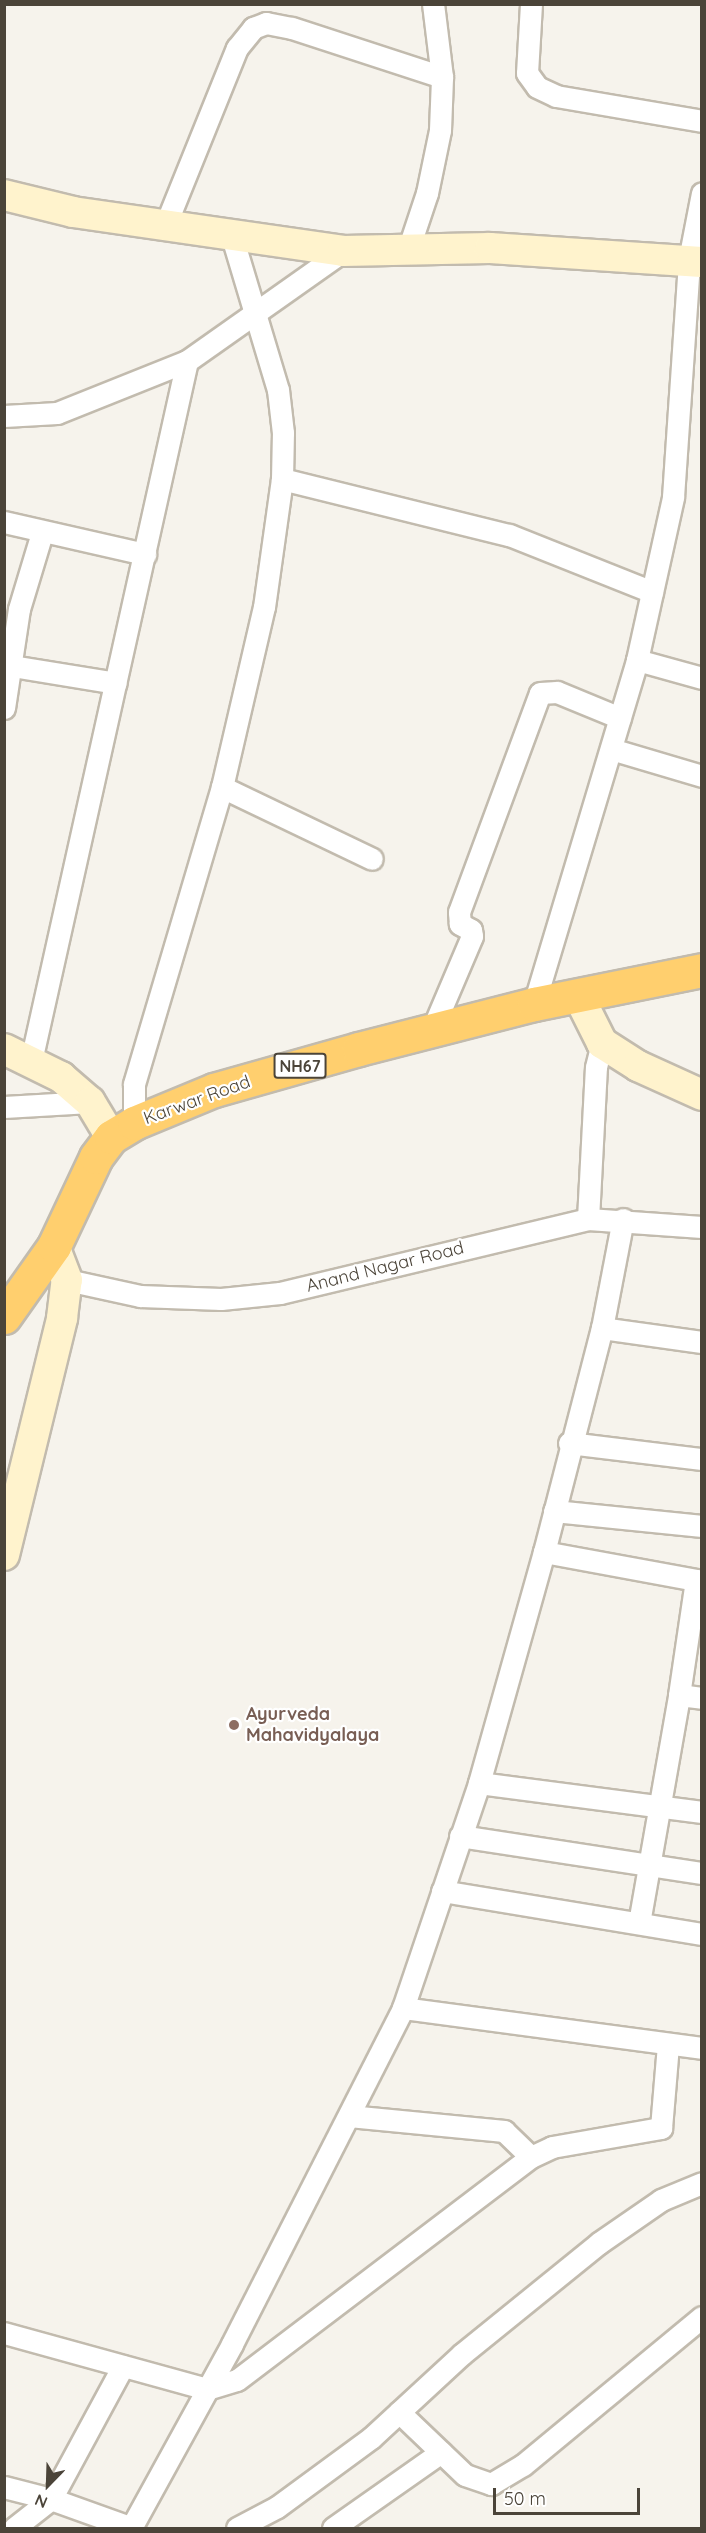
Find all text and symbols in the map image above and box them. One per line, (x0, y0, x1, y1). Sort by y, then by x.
road number: NH67 (273, 1053, 327, 1079)
street label: Karwar Road (141, 1071, 253, 1129)
street label: Anand Nagar Road (304, 1237, 466, 1297)
place label: Ayurveda Mahavidyalaya (246, 1704, 379, 1746)
marker: Ayurveda Mahavidyalaya (227, 1718, 241, 1732)
north arrow (18, 2455, 78, 2515)
scale bar (496, 2476, 643, 2514)
text: 50 m (504, 2487, 546, 2510)
text: N (32, 2490, 50, 2513)

